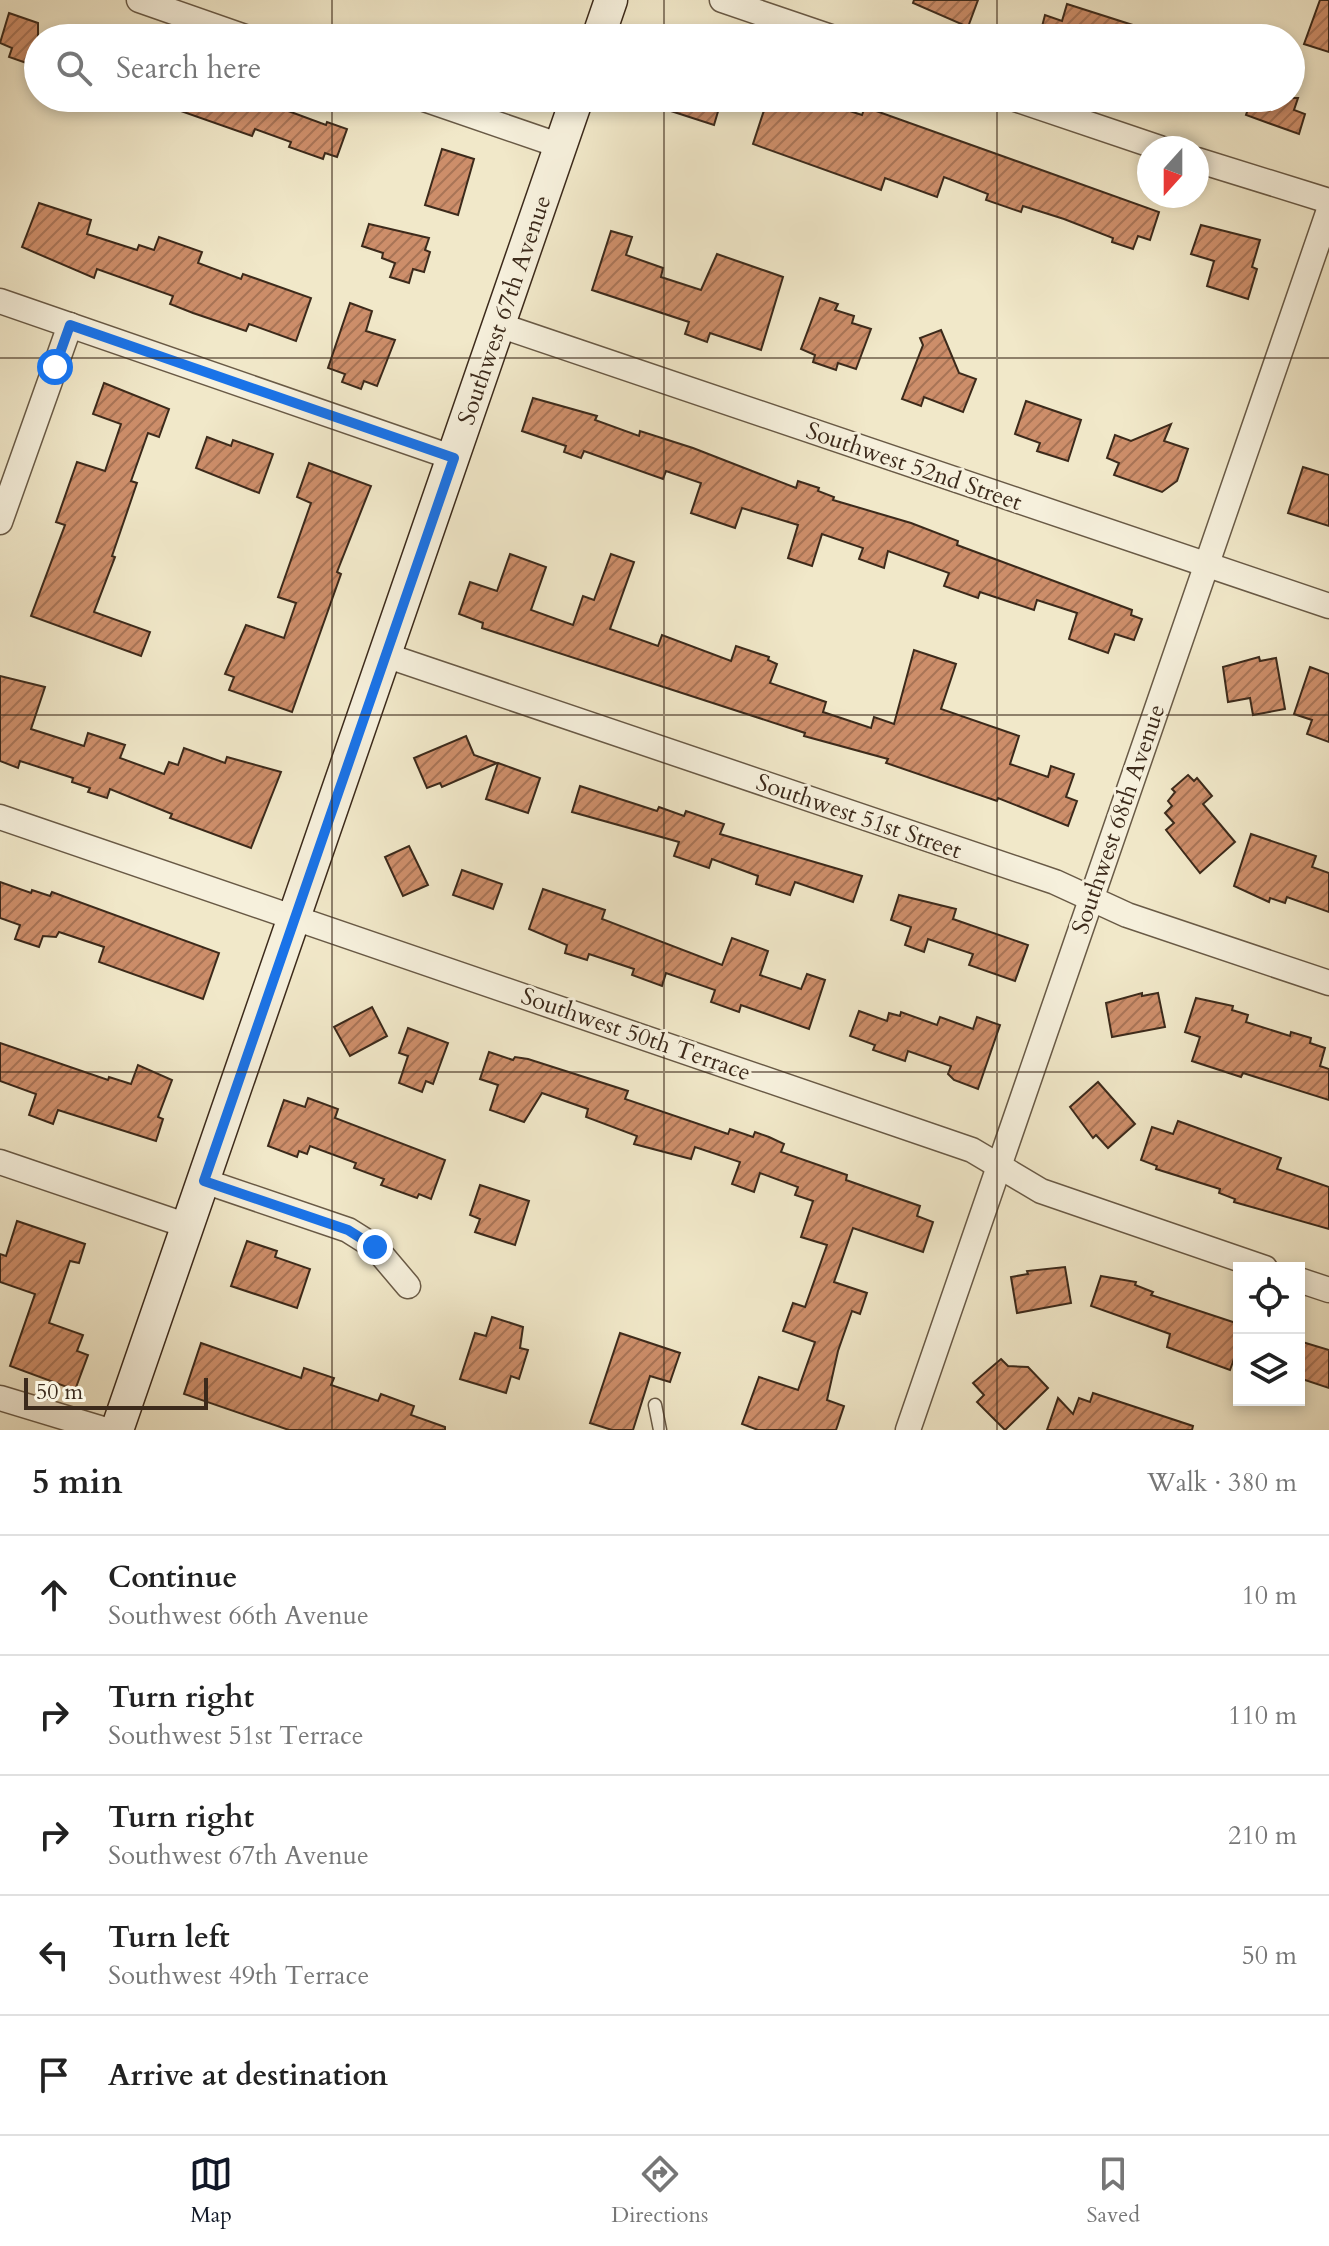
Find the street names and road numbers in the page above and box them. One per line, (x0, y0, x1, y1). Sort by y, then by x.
street label: Southwest 67th Avenue (450, 191, 559, 429)
street label: Southwest 52nd Street (801, 414, 1027, 519)
street label: Southwest 68th Avenue (1064, 700, 1173, 938)
street label: Southwest 51st Street (752, 766, 966, 867)
street label: Southwest 50th Terrace (516, 980, 755, 1089)

